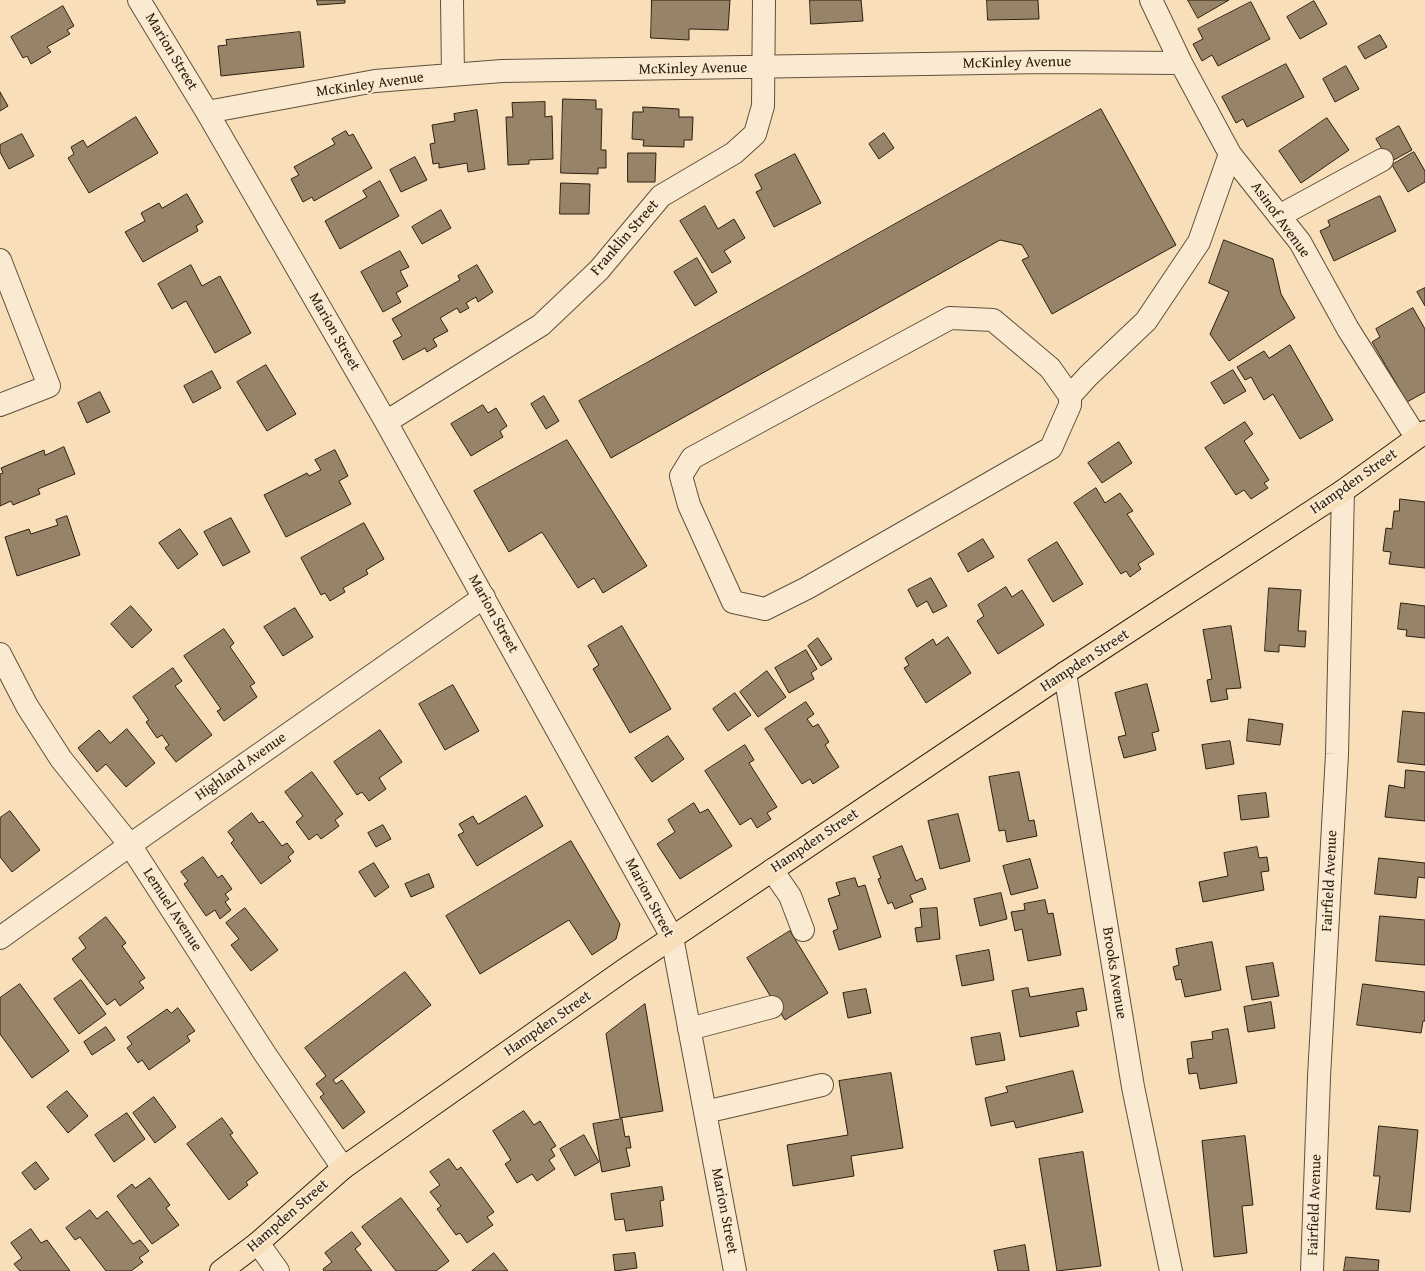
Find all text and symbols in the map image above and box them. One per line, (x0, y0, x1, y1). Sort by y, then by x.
street label: Marion Street (141, 10, 201, 94)
street label: McKinley Avenue (963, 53, 1071, 73)
street label: McKinley Avenue (639, 59, 747, 79)
street label: McKinley Avenue (315, 69, 425, 101)
street label: Asinof Avenue (1246, 178, 1314, 262)
street label: Franklin Street (587, 196, 663, 280)
street label: Marion Street (304, 290, 364, 374)
street label: Hampden Street (1307, 445, 1401, 519)
street label: Marion Street (464, 572, 522, 656)
street label: Hampden Street (1037, 626, 1133, 696)
street label: Highland Avenue (192, 729, 290, 805)
street label: Hampden Street (768, 805, 862, 877)
street label: Fairfield Avenue (1318, 830, 1342, 932)
street label: Marion Street (621, 855, 677, 941)
street label: Lemuel Avenue (138, 865, 206, 955)
street label: Brooks Avenue (1098, 926, 1130, 1020)
street label: Hampden Street (501, 987, 595, 1061)
street label: Fairfield Avenue (1304, 1154, 1326, 1256)
street label: Marion Street (707, 1167, 741, 1255)
street label: Hampden Street (244, 1176, 332, 1256)

